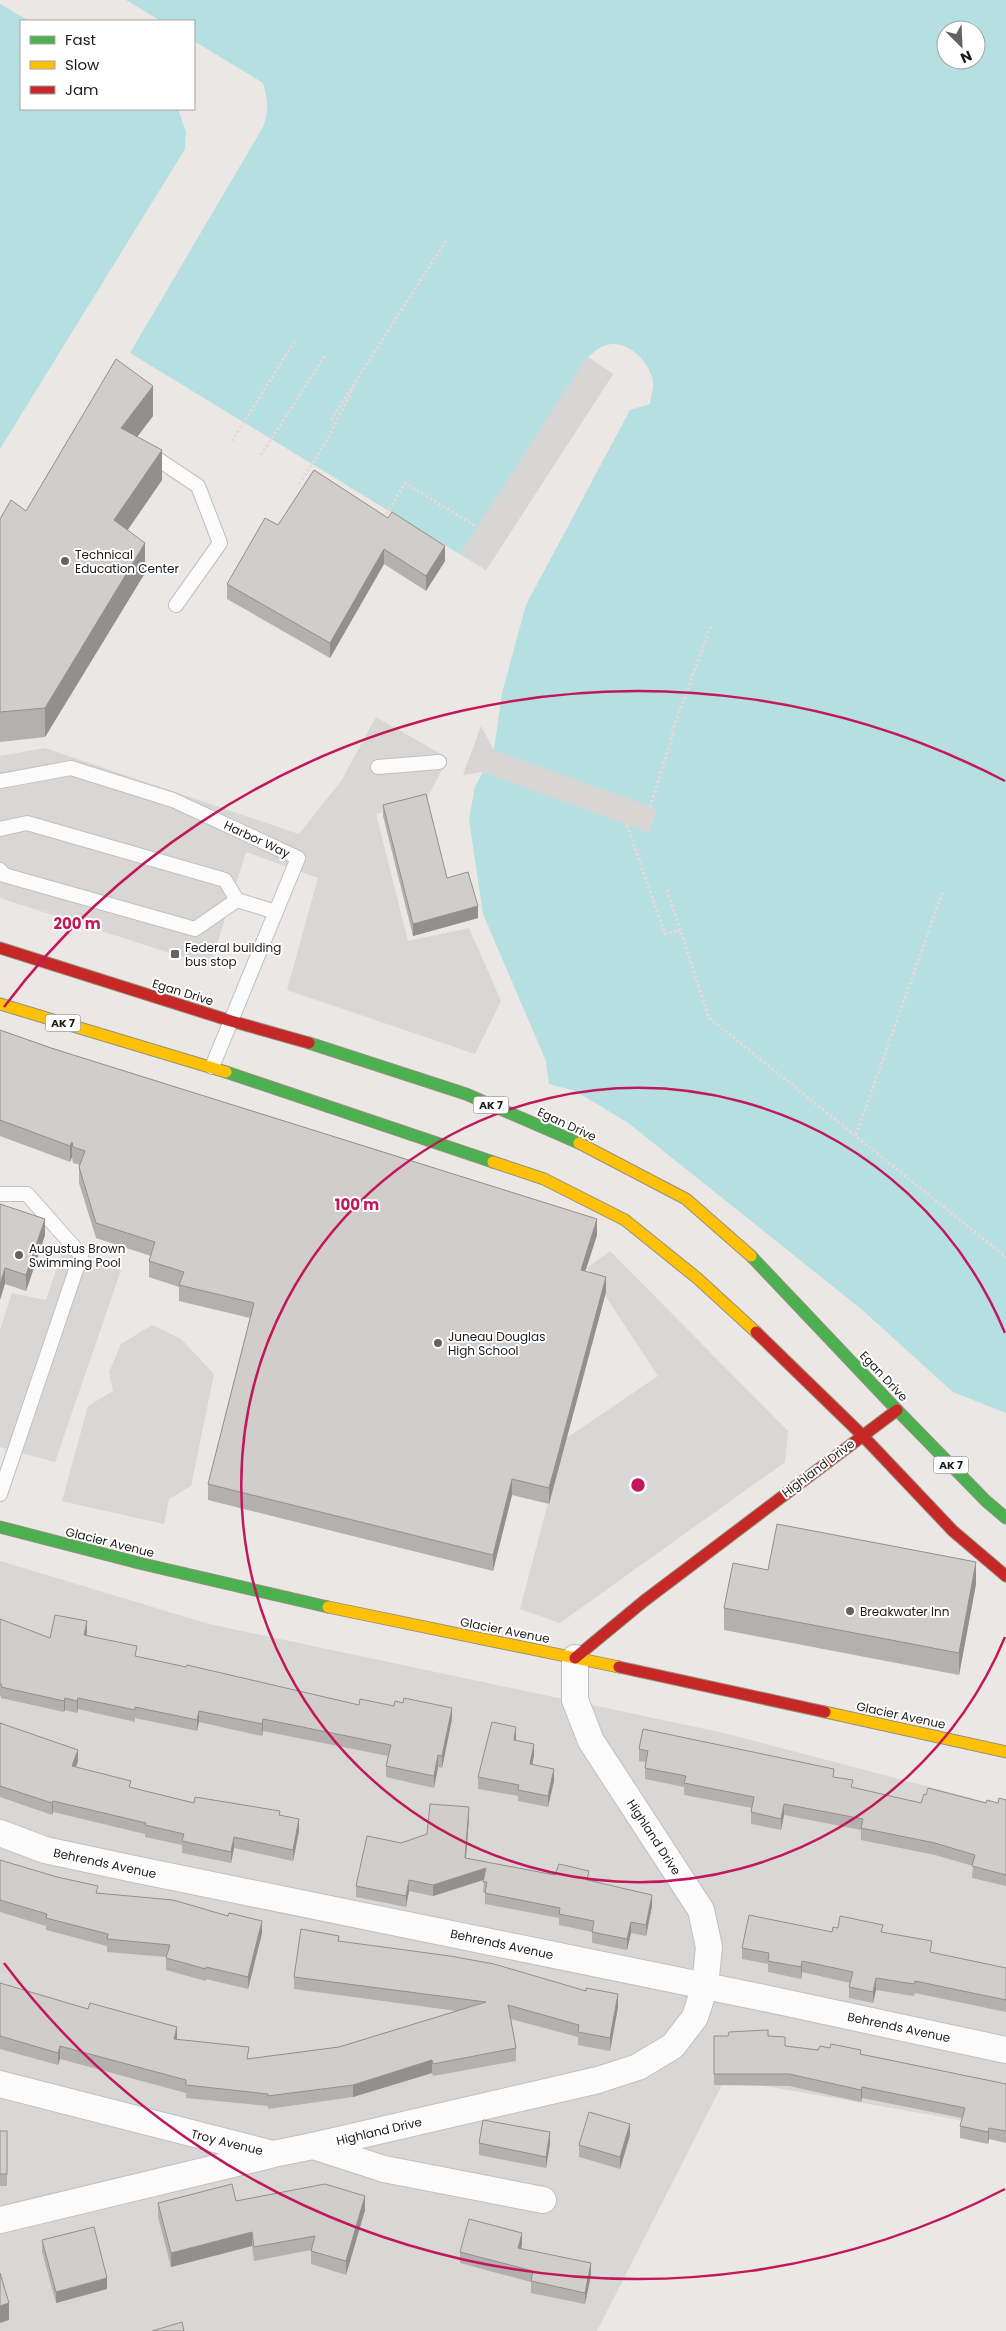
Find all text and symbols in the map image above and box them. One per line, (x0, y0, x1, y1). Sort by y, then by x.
legend (20, 20, 195, 110)
north arrow (936, 20, 986, 70)
text: Fast (65, 29, 96, 50)
text: N (957, 46, 975, 68)
text: Slow (65, 54, 100, 75)
text: Jam (65, 79, 99, 100)
place label: Technical Education Center (75, 546, 179, 577)
marker: Technical Education Center (59, 555, 71, 567)
street label: Harbor Way (221, 816, 293, 862)
text: 200 m (53, 913, 101, 934)
place label: Federal building bus stop (185, 939, 281, 970)
marker: Federal building bus stop (169, 948, 181, 960)
street label: Egan Drive (150, 975, 216, 1009)
road number: AK 7 (46, 1014, 80, 1032)
road number: AK 7 (474, 1096, 508, 1114)
street label: Egan Drive (535, 1103, 599, 1145)
text: 100 m (335, 1194, 379, 1215)
place label: Augustus Brown Swimming Pool (29, 1240, 125, 1271)
marker: Augustus Brown Swimming Pool (13, 1249, 25, 1261)
place label: Juneau Douglas High School (448, 1328, 545, 1359)
marker: Juneau Douglas High School (432, 1337, 444, 1349)
street label: Egan Drive (856, 1347, 912, 1405)
street label: Highland Drive (778, 1435, 858, 1501)
road number: AK 7 (934, 1456, 968, 1474)
centre of rings (629, 1476, 647, 1494)
street label: Glacier Avenue (64, 1523, 156, 1561)
place label: Breakwater Inn (860, 1603, 949, 1620)
marker: Breakwater Inn (844, 1605, 856, 1617)
street label: Glacier Avenue (459, 1613, 551, 1647)
street label: Glacier Avenue (855, 1697, 947, 1733)
street label: Highland Drive (623, 1796, 685, 1878)
street label: Behrends Avenue (52, 1844, 158, 1882)
street label: Behrends Avenue (449, 1925, 555, 1963)
street label: Behrends Avenue (846, 2008, 952, 2046)
street label: Highland Drive (335, 2113, 423, 2149)
street label: Troy Avenue (189, 2125, 265, 2159)

